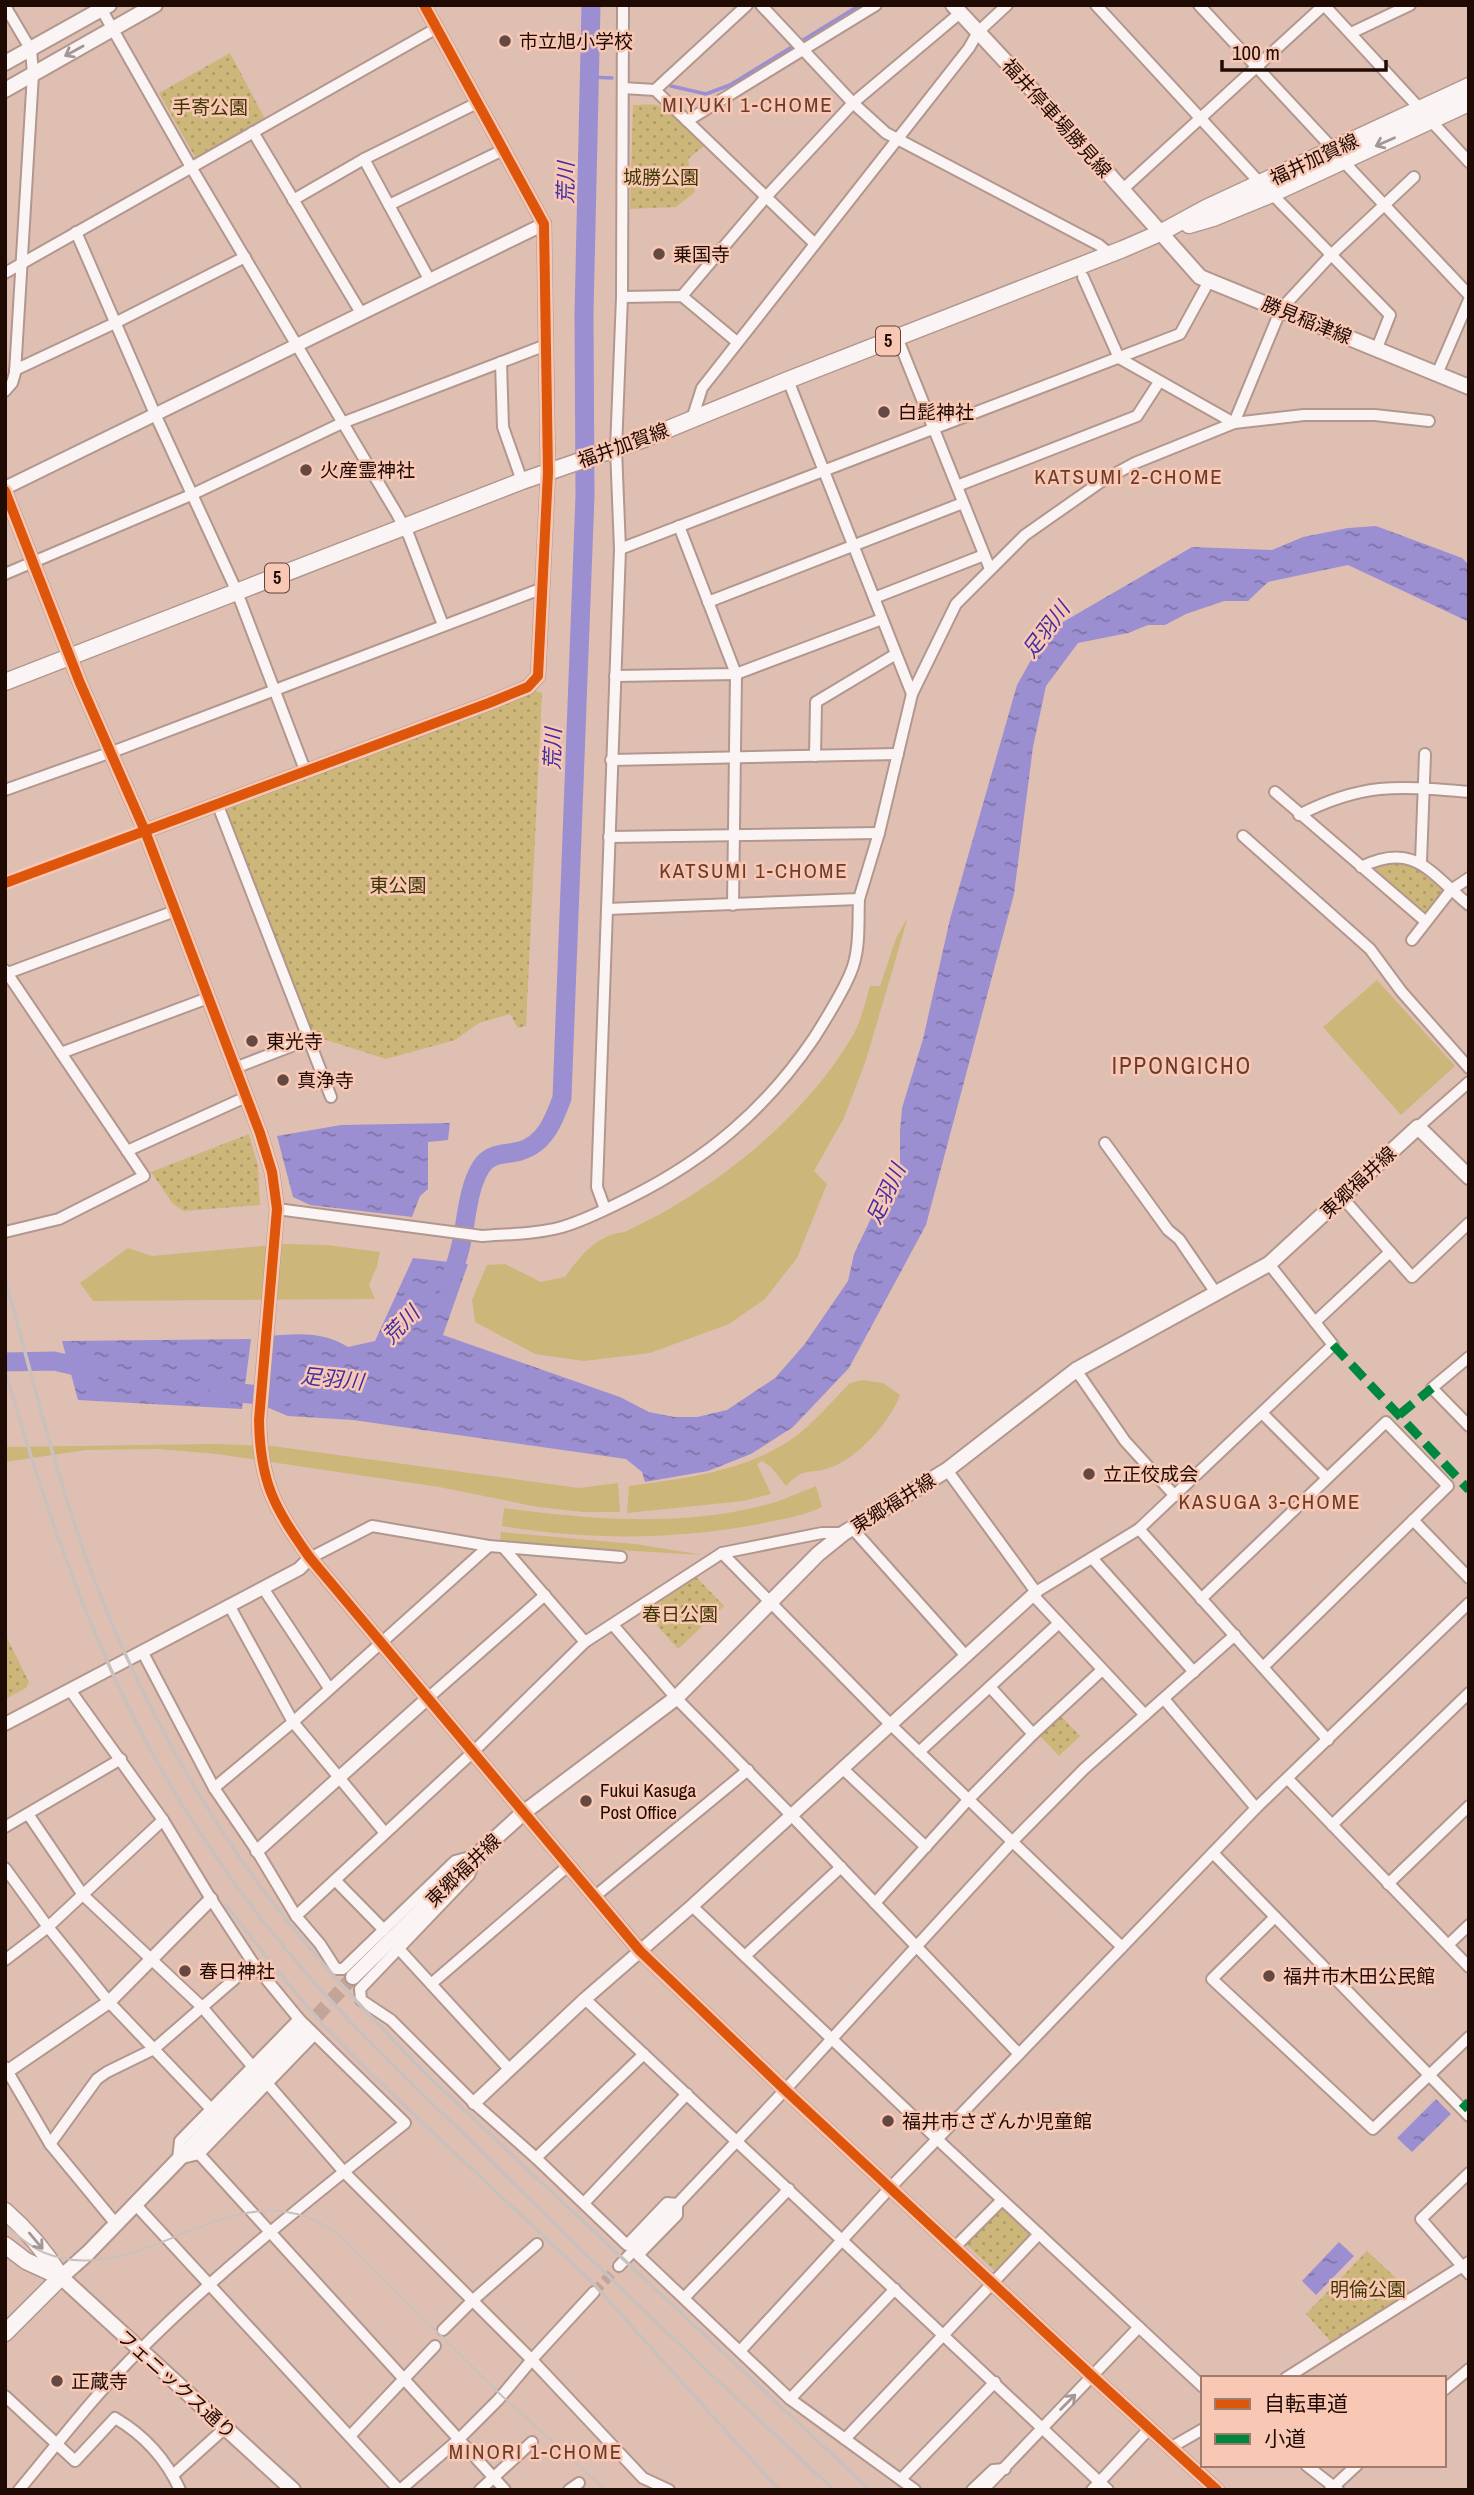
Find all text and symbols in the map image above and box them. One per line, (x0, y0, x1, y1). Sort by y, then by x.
place label: 市立旭小学校 (519, 28, 633, 54)
scale bar (1222, 28, 1386, 72)
marker: 市立旭小学校 (497, 33, 513, 49)
text: 100 m (1232, 38, 1280, 67)
one-way arrow (64, 45, 85, 58)
street label: 福井停車場勝見線 (996, 53, 1118, 183)
district label: MIYUKI 1-CHOME (662, 90, 834, 119)
park label: 手寄公園 (172, 94, 248, 120)
street label: 福井加賀線 (1265, 127, 1363, 191)
one-way arrow (1374, 136, 1396, 149)
water label: 荒川 (551, 160, 580, 204)
park label: 城勝公園 (623, 164, 699, 190)
place label: 乗国寺 (673, 241, 730, 267)
marker: 乗国寺 (651, 246, 667, 262)
street label: 勝見稲津線 (1258, 290, 1356, 350)
road number: 5 (876, 326, 900, 356)
place label: 白髭神社 (898, 399, 974, 425)
marker: 白髭神社 (876, 404, 892, 420)
street label: 福井加賀線 (574, 417, 672, 473)
place label: 火産霊神社 (320, 457, 415, 483)
marker: 火産霊神社 (298, 462, 314, 478)
district label: KATSUMI 2-CHOME (1034, 462, 1224, 491)
road number: 5 (265, 564, 289, 592)
water label: 足羽川 (1015, 594, 1077, 664)
water label: 荒川 (537, 725, 568, 770)
district label: KATSUMI 1-CHOME (659, 856, 849, 885)
park label: 東公園 (369, 872, 427, 898)
place label: 東光寺 (266, 1028, 323, 1054)
marker: 東光寺 (244, 1033, 260, 1049)
district label: IPPONGICHO (1112, 1050, 1252, 1081)
place label: 真浄寺 (297, 1067, 354, 1093)
marker: 真浄寺 (275, 1072, 291, 1088)
street label: 東郷福井線 (1314, 1140, 1402, 1224)
water label: 足羽川 (859, 1157, 913, 1228)
water label: 荒川 (376, 1298, 427, 1350)
water label: 足羽川 (299, 1361, 367, 1396)
place label: 立正佼成会 (1103, 1461, 1198, 1487)
marker: 立正佼成会 (1081, 1466, 1097, 1482)
street label: 東郷福井線 (846, 1467, 940, 1539)
district label: KASUGA 3-CHOME (1178, 1487, 1362, 1516)
park label: 春日公園 (642, 1601, 718, 1627)
place label: Fukui Kasuga Post Office (600, 1777, 696, 1825)
marker: Fukui Kasuga Post Office (578, 1793, 594, 1809)
street label: 東郷福井線 (420, 1828, 506, 1912)
place label: 春日神社 (199, 1958, 275, 1984)
marker: 春日神社 (177, 1963, 193, 1979)
place label: 福井市木田公民館 (1283, 1963, 1435, 1989)
marker: 福井市木田公民館 (1261, 1968, 1277, 1984)
place label: 福井市さざんか児童館 (902, 2108, 1092, 2134)
marker: 福井市さざんか児童館 (880, 2113, 896, 2129)
one-way arrow (28, 2232, 44, 2250)
park label: 明倫公園 (1330, 2276, 1406, 2302)
street label: フェニックス通り (112, 2324, 242, 2444)
place label: 正蔵寺 (71, 2368, 128, 2394)
marker: 正蔵寺 (49, 2373, 65, 2389)
legend (1201, 2376, 1446, 2467)
text: 自転車道 (1264, 2389, 1348, 2418)
one-way arrow (1060, 2393, 1077, 2410)
text: 小道 (1264, 2424, 1306, 2453)
district label: MINORI 1-CHOME (449, 2437, 623, 2466)

